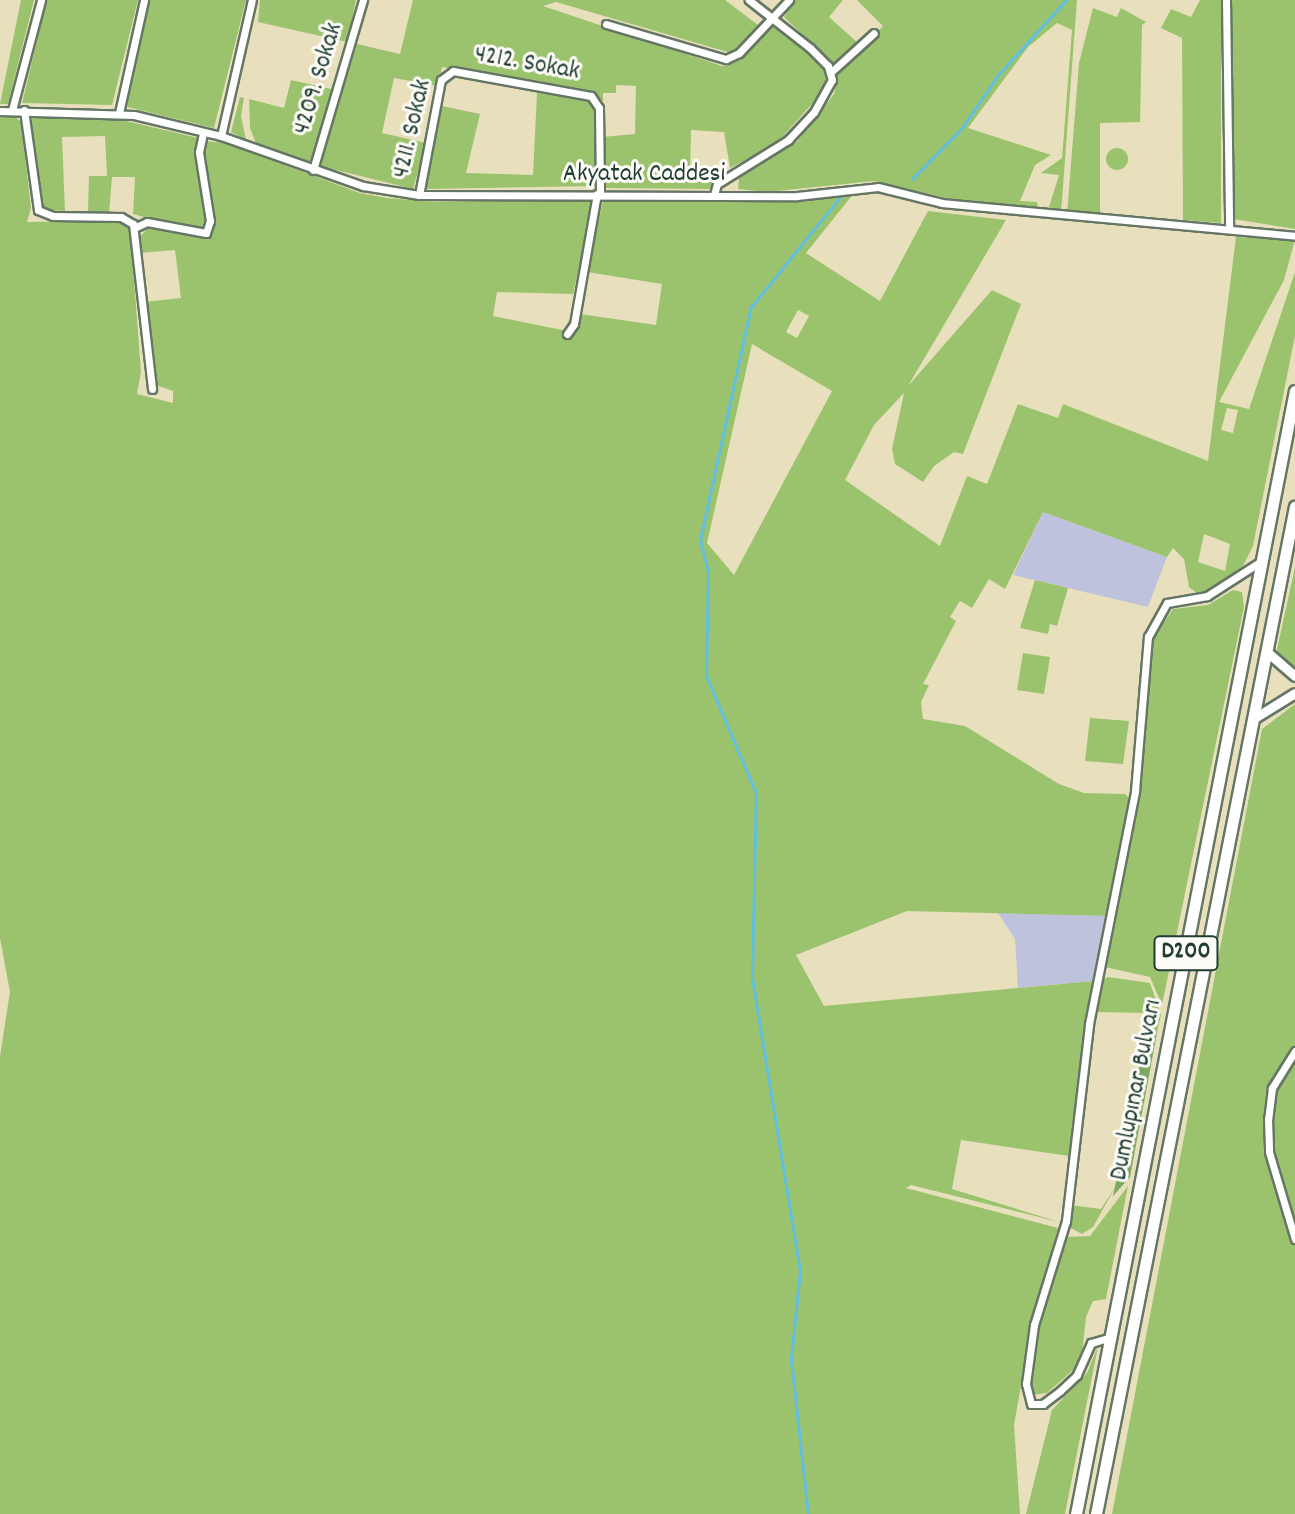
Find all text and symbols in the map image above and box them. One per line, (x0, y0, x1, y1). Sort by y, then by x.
street label: 4209. Sokak (287, 19, 351, 139)
street label: 4212. Sokak (472, 39, 582, 89)
street label: 4211. Sokak (387, 77, 439, 181)
street label: Akyatak Caddesi (563, 159, 725, 191)
road number: D200 (1152, 933, 1220, 973)
street label: Dumlupınar Bulvarı (1104, 997, 1170, 1183)

